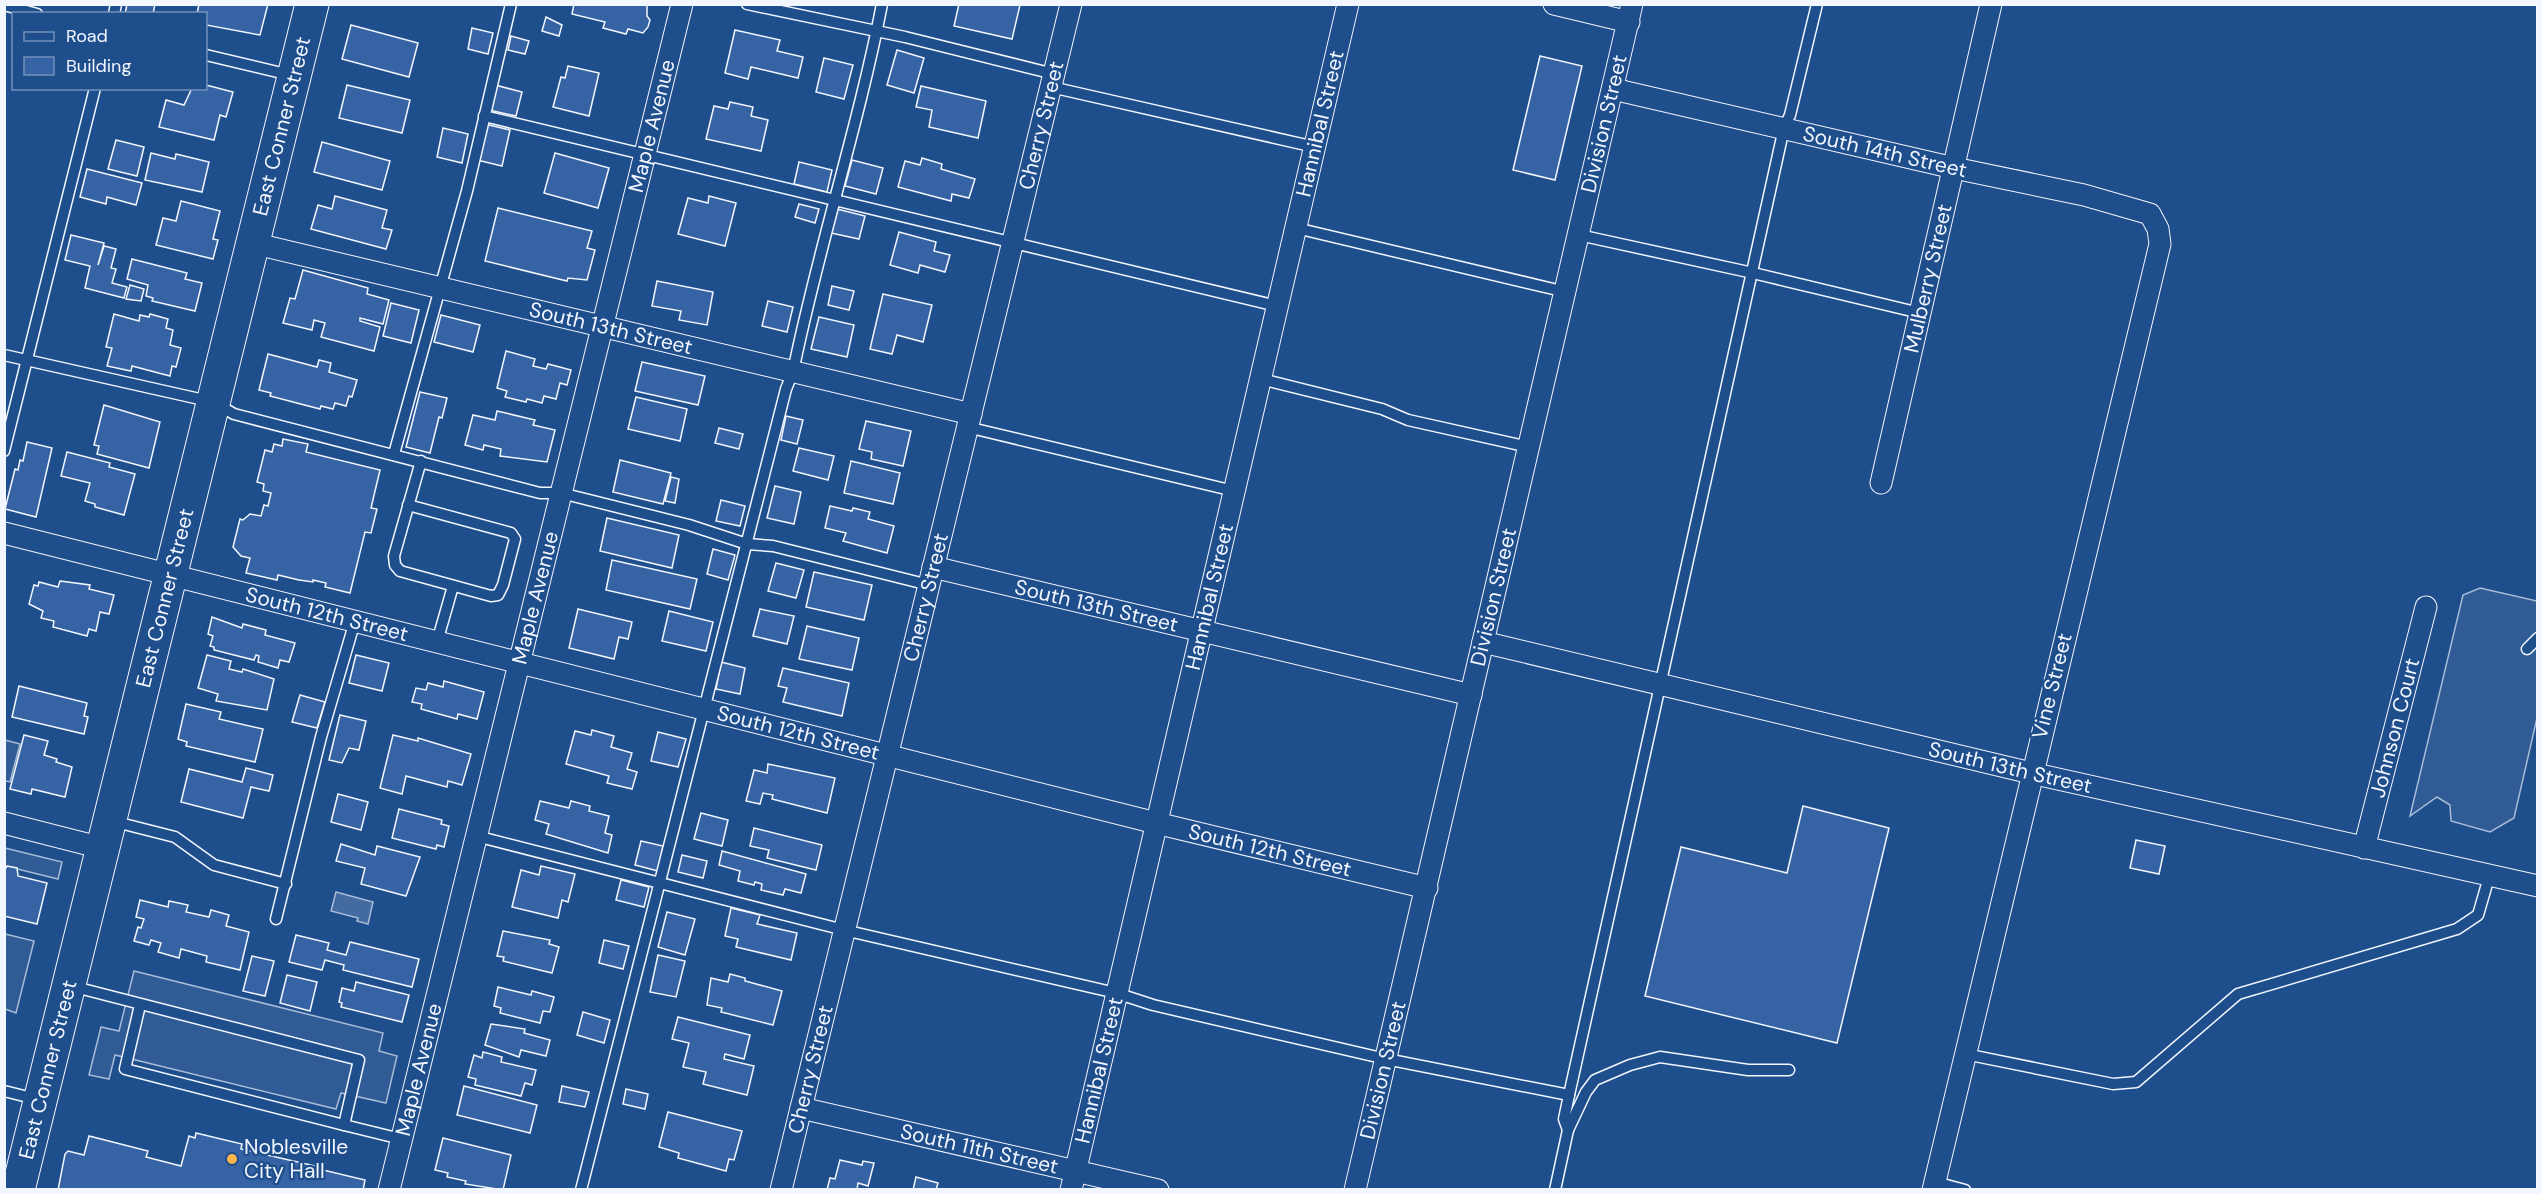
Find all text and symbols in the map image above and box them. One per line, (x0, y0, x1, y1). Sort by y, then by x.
legend (12, 12, 207, 90)
text: Road (66, 24, 108, 48)
street label: East Conner Street (246, 34, 317, 219)
street label: Hannibal Street (1289, 48, 1351, 200)
street label: Division Street (1574, 52, 1634, 195)
text: Building (66, 54, 131, 78)
street label: Maple Avenue (622, 57, 682, 195)
street label: Cherry Street (1012, 58, 1071, 193)
street label: South 14th Street (1800, 119, 1969, 184)
street label: Mulberry Street (1897, 201, 1959, 355)
street label: South 13th Street (526, 295, 695, 361)
street label: East Conner Street (129, 505, 200, 690)
street label: Hannibal Street (1179, 521, 1240, 673)
street label: Division Street (1464, 525, 1523, 669)
street label: Maple Avenue (505, 528, 565, 667)
street label: Cherry Street (897, 530, 955, 665)
street label: South 13th Street (1012, 573, 1181, 639)
street label: South 12th Street (243, 580, 411, 648)
street label: Vine Street (2025, 630, 2079, 742)
street label: Johnson Court (2363, 655, 2426, 801)
street label: South 12th Street (714, 699, 882, 767)
street label: South 13th Street (1926, 735, 2095, 800)
street label: South 12th Street (1186, 817, 1354, 883)
street label: East Conner Street (12, 977, 84, 1162)
street label: Hannibal Street (1068, 994, 1130, 1146)
street label: Division Street (1353, 998, 1413, 1142)
street label: Maple Avenue (389, 1000, 449, 1139)
street label: Cherry Street (781, 1002, 840, 1137)
street label: South 11th Street (898, 1117, 1061, 1181)
place label: Noblesville City Hall (244, 1133, 348, 1185)
marker: Noblesville City Hall (225, 1152, 239, 1166)

